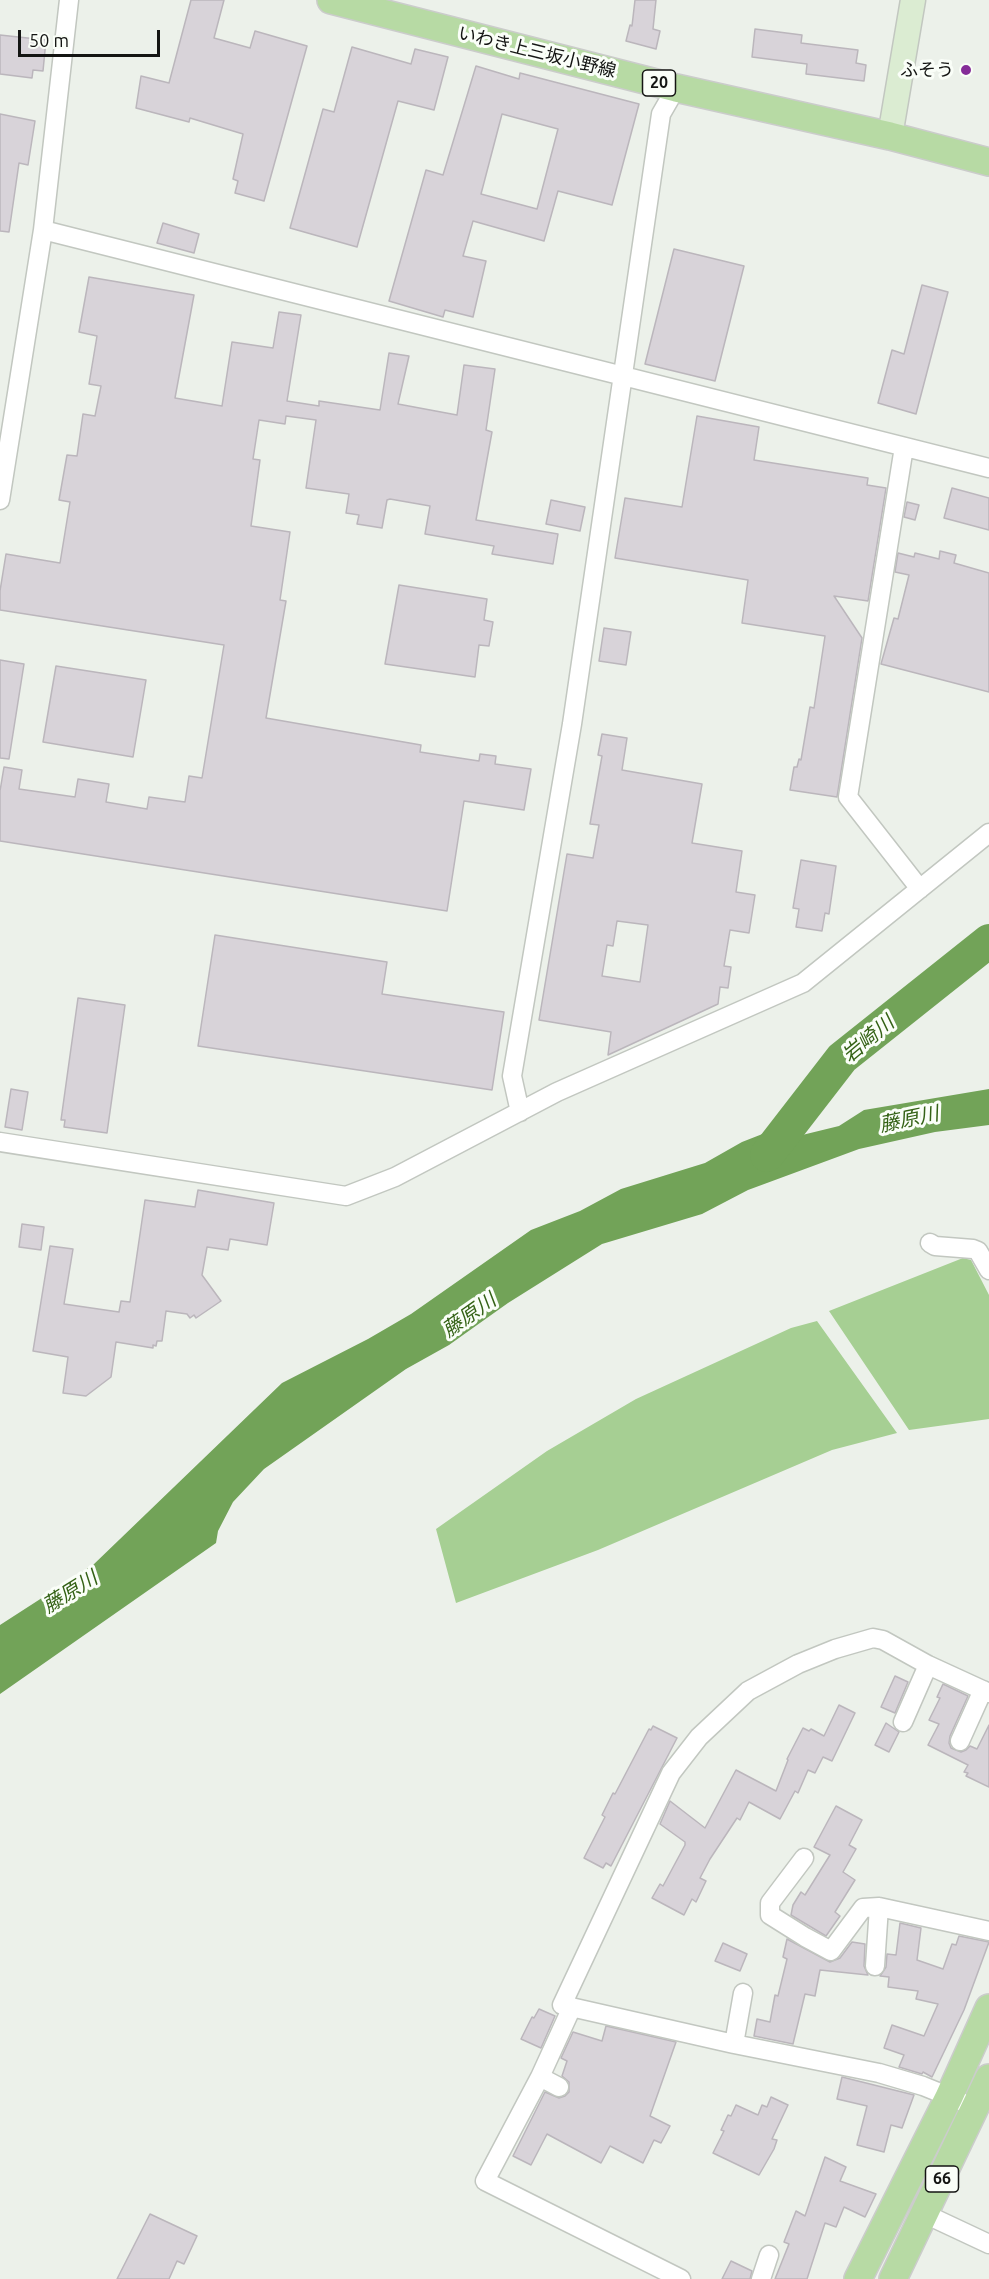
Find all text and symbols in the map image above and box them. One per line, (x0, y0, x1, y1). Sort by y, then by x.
scale bar (21, 18, 164, 56)
street label: いわき上三坂小野線 (456, 22, 618, 82)
text: 50 m (29, 30, 69, 50)
place label: ふそう (900, 59, 954, 81)
marker: ふそう (959, 63, 973, 77)
road number: 20 (642, 70, 676, 96)
water label: 岩崎川 (837, 1011, 899, 1067)
water label: 藤原川 (877, 1101, 941, 1137)
water label: 藤原川 (438, 1288, 500, 1342)
water label: 藤原川 (38, 1566, 102, 1618)
road number: 66 (926, 2166, 958, 2192)

